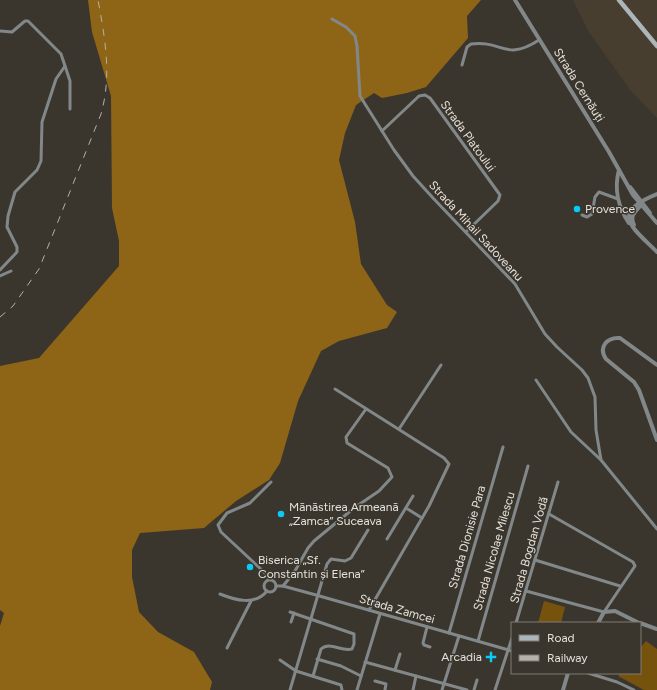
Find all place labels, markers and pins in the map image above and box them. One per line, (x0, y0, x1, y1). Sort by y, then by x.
place label: Provence (585, 202, 636, 216)
marker: Provence (572, 204, 582, 214)
place label: Mănăstirea Armeană „Zamca” Suceava (289, 500, 399, 528)
marker: Mănăstirea Armeană „Zamca” Suceava (276, 509, 286, 519)
place label: Biserica „Sf. Constantin și Elena” (258, 553, 365, 581)
marker: Biserica „Sf. Constantin și Elena” (245, 562, 255, 572)
place label: Arcadia (441, 650, 482, 664)
marker: Arcadia (485, 651, 497, 663)

